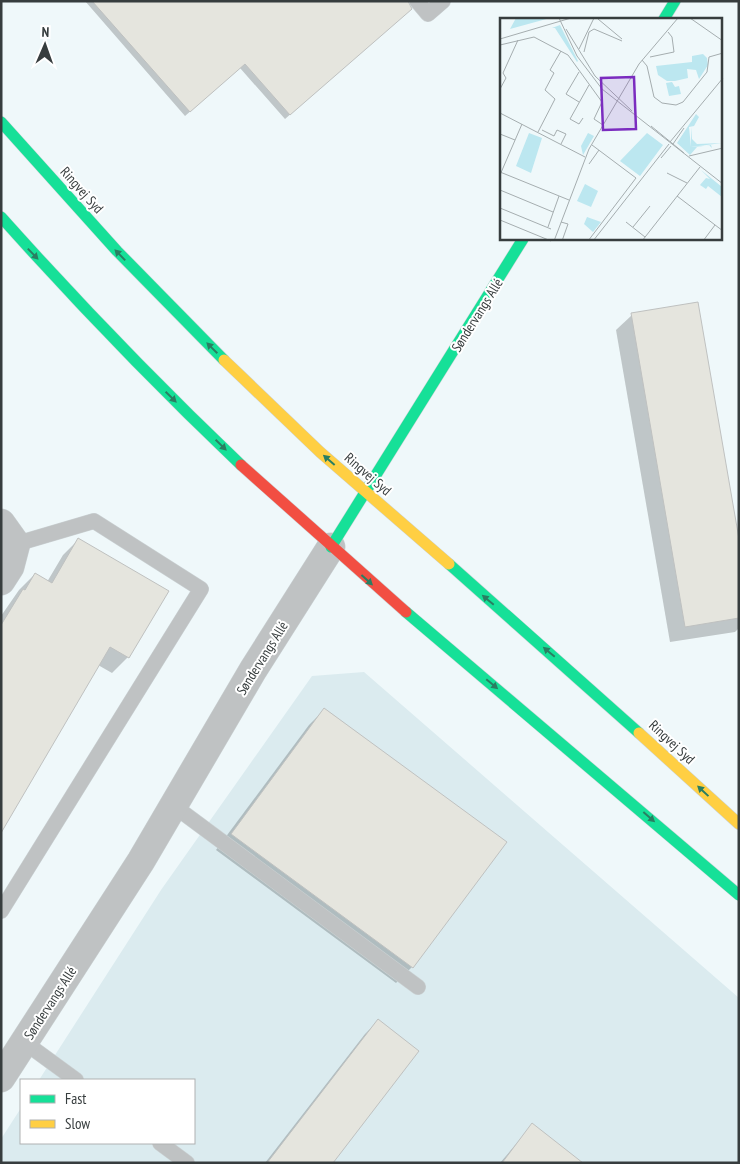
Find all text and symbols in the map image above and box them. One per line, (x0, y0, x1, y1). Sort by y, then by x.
inset map (500, 18, 722, 240)
north arrow (20, 20, 70, 70)
text: N (41, 23, 50, 41)
street label: Ringvej Syd (56, 163, 108, 217)
one-way arrow (27, 247, 39, 259)
one-way arrow (114, 250, 126, 262)
street label: Søndervangs Allé (447, 275, 507, 355)
one-way arrow (206, 342, 218, 354)
one-way arrow (165, 391, 177, 403)
one-way arrow (215, 439, 227, 451)
street label: Ringvej Syd (341, 449, 395, 499)
one-way arrow (323, 455, 336, 466)
one-way arrow (361, 574, 373, 586)
one-way arrow (483, 594, 495, 606)
street label: Søndervangs Allé (232, 618, 292, 698)
one-way arrow (543, 646, 556, 657)
one-way arrow (485, 679, 498, 690)
street label: Ringvej Syd (645, 716, 699, 768)
one-way arrow (697, 785, 709, 797)
one-way arrow (642, 812, 655, 823)
street label: Søndervangs Allé (20, 963, 80, 1043)
legend (20, 1079, 195, 1144)
text: Fast (65, 1089, 86, 1108)
text: Slow (65, 1114, 90, 1133)

